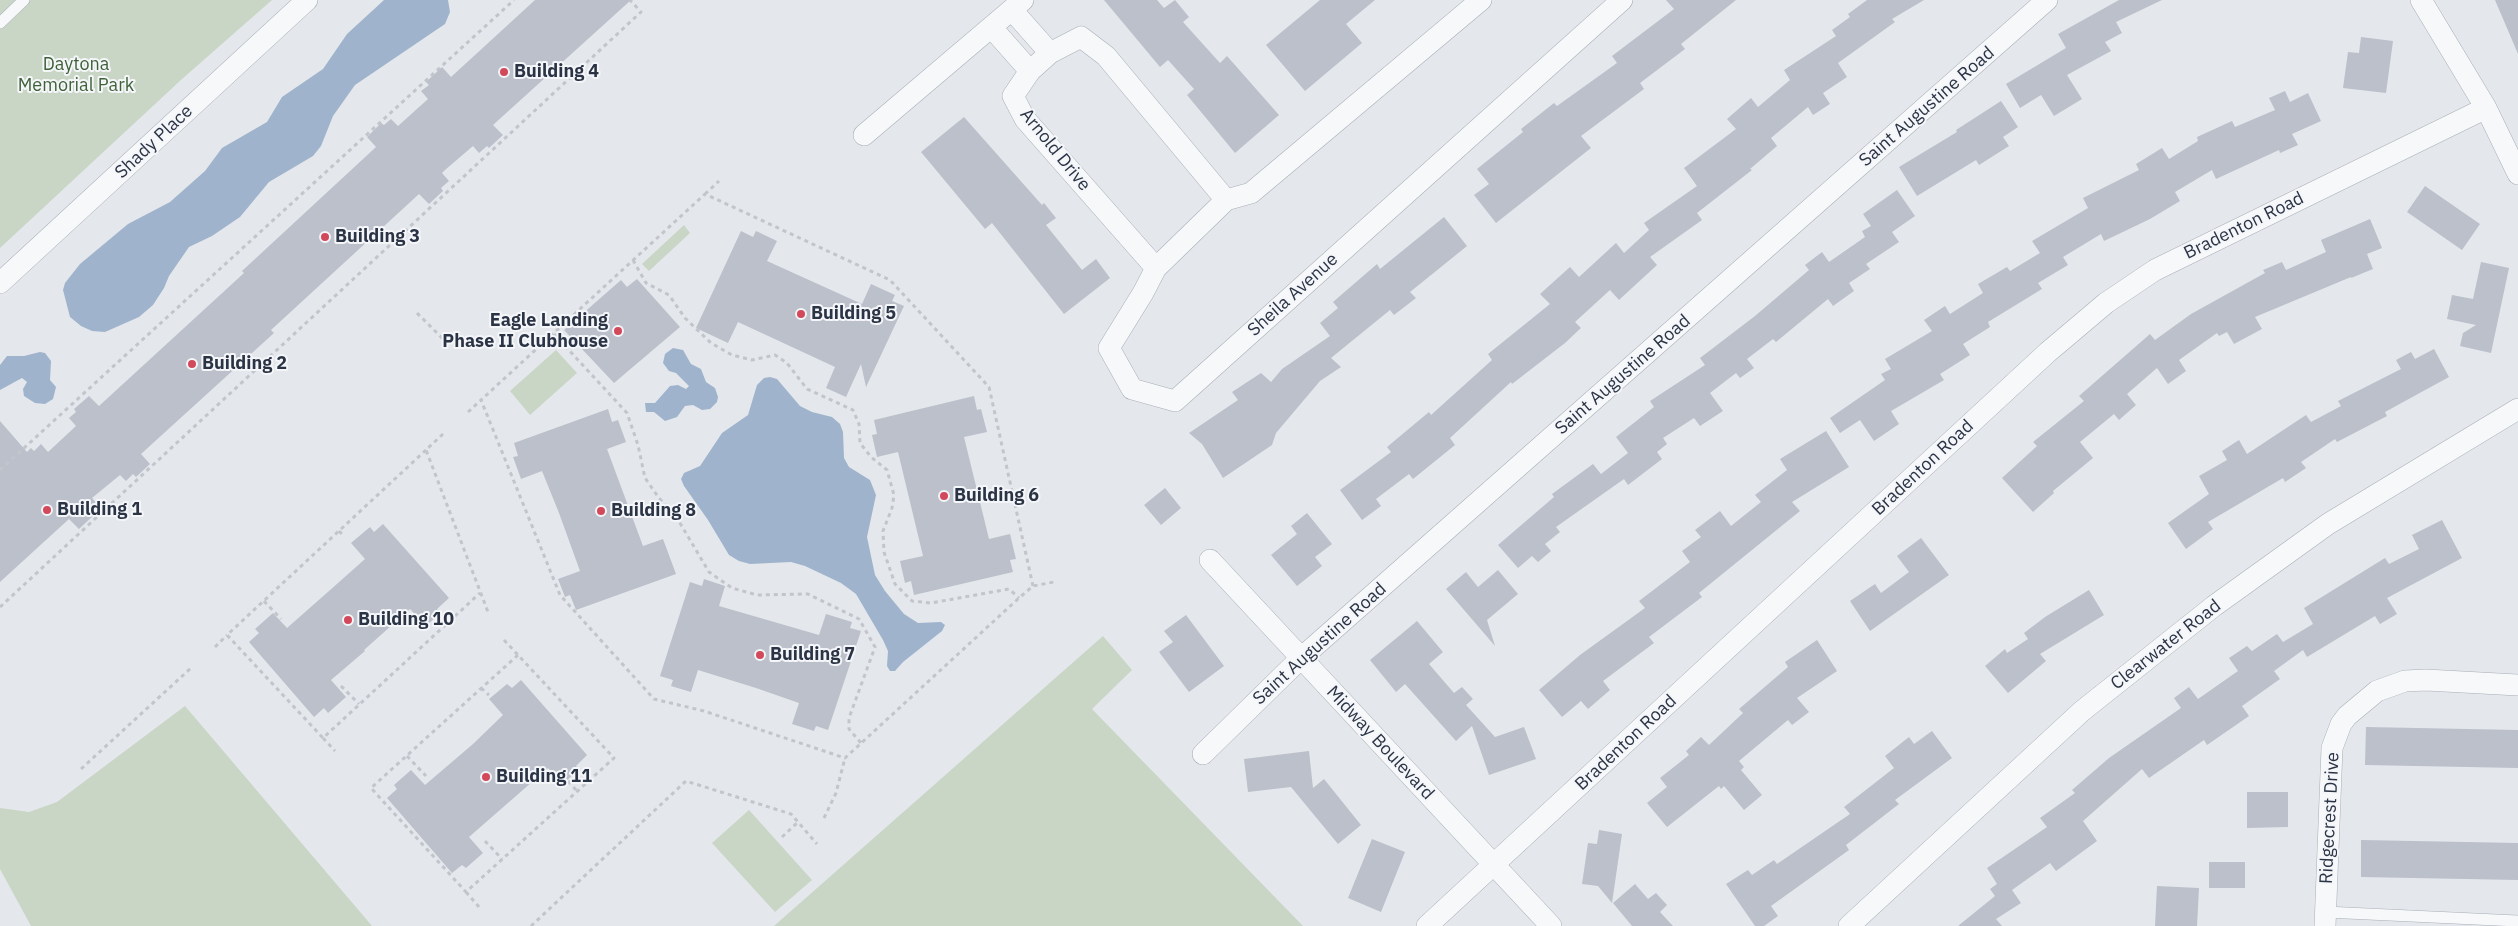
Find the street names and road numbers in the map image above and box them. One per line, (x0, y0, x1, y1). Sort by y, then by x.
street label: Saint Augustine Road (1855, 42, 1999, 172)
street label: Shady Place (111, 101, 197, 183)
street label: Arnold Drive (1015, 104, 1095, 196)
street label: Bradenton Road (2181, 188, 2307, 264)
street label: Sheila Avenue (1243, 249, 1343, 341)
street label: Saint Augustine Road (1551, 310, 1695, 440)
street label: Bradenton Road (1868, 416, 1978, 520)
street label: Saint Augustine Road (1249, 578, 1391, 710)
street label: Clearwater Road (2107, 595, 2225, 695)
street label: Midway Boulevard (1322, 682, 1438, 804)
street label: Bradenton Road (1571, 691, 1681, 795)
street label: Ridgecrest Drive (2316, 751, 2344, 885)

